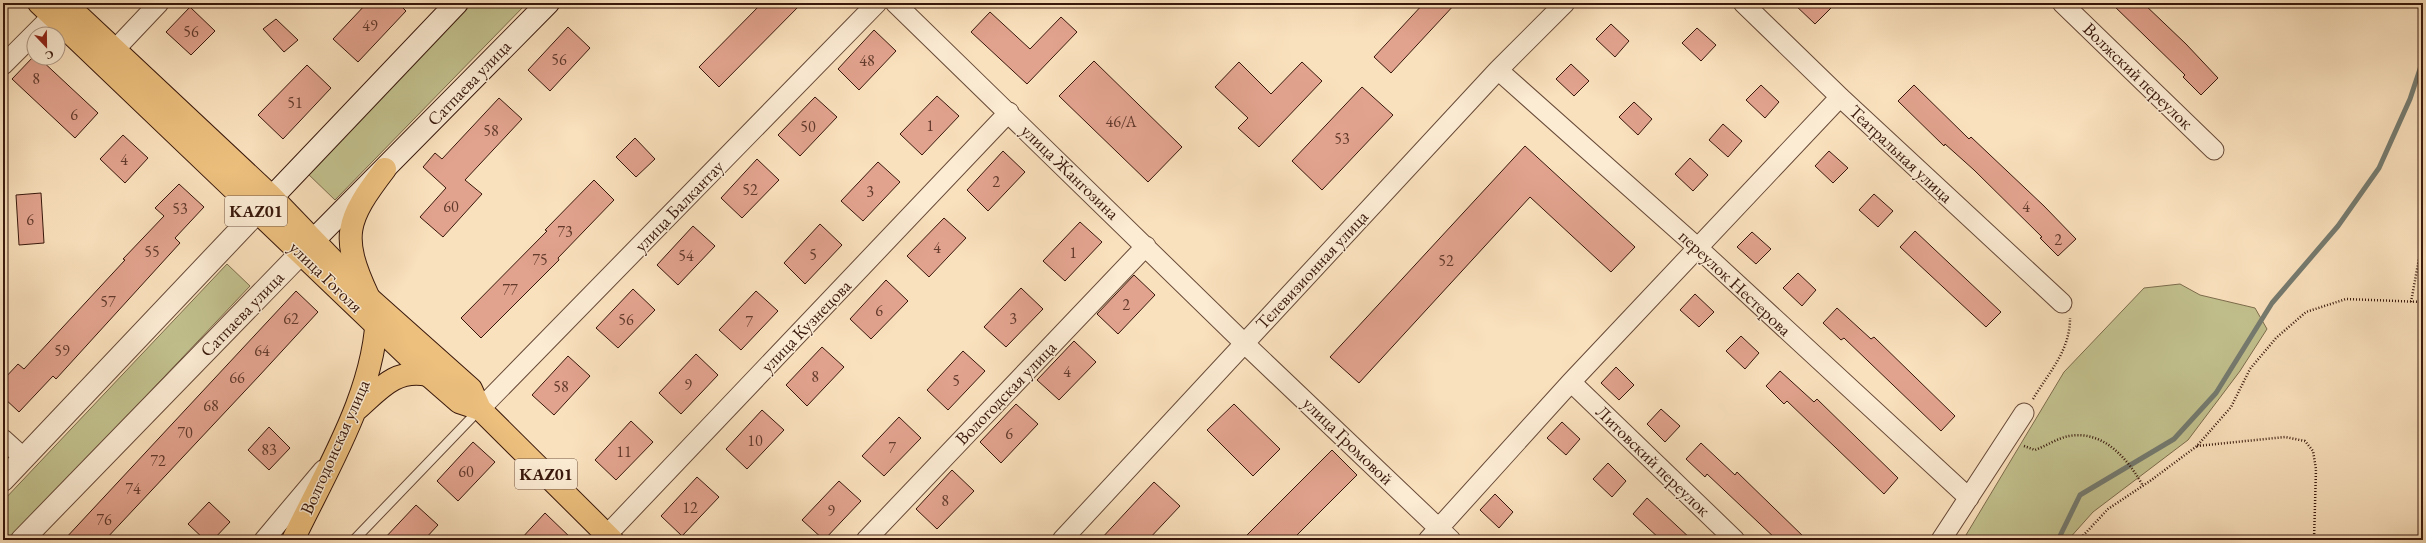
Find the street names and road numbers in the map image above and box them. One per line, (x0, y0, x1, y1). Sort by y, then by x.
street label: Волжский переулок (2078, 17, 2198, 134)
street label: Сатпаева улица (422, 34, 516, 131)
street label: Театральная улица (1845, 100, 1959, 208)
street label: улица Жангозина (1016, 119, 1125, 225)
street label: улица Балкантау (629, 155, 728, 257)
road number: KАZ01 (225, 196, 287, 226)
street label: Телевизионная улица (1250, 205, 1373, 334)
street label: переулок Нестерова (1674, 224, 1797, 341)
street label: улица Гоголя (285, 236, 368, 317)
street label: Сатпаева улица (195, 265, 289, 362)
street label: улица Кузнецова (755, 274, 856, 377)
street label: Вологодская улица (950, 335, 1062, 450)
street label: Волгодонская улица (294, 375, 375, 518)
street label: улица Громовой (1298, 392, 1399, 490)
street label: Литовский переулок (1591, 400, 1716, 521)
road number: KАZ01 (515, 459, 577, 489)

